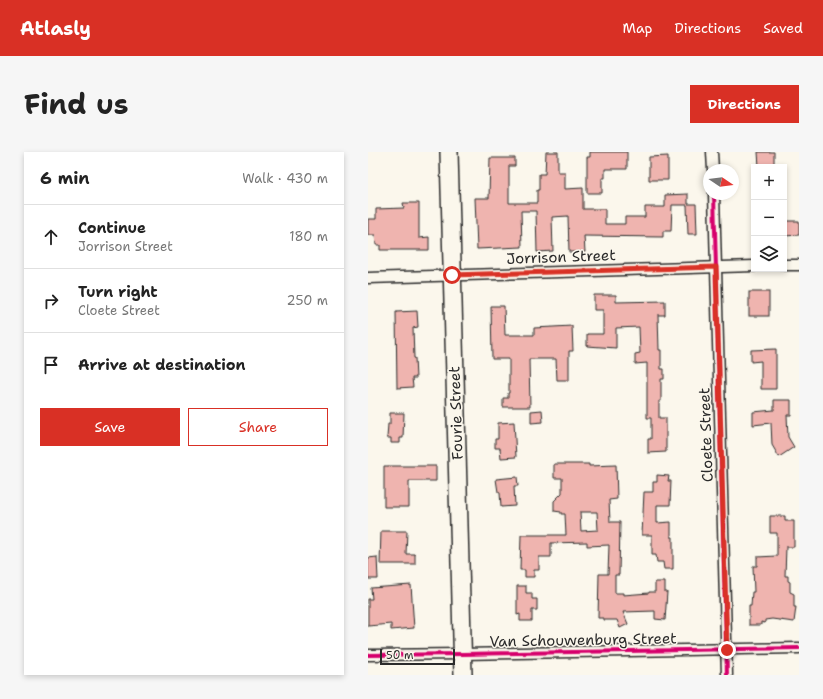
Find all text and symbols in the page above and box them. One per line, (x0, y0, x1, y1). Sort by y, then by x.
text: Atlasly (20, 16, 91, 41)
text: Map (623, 19, 653, 37)
text: Directions (675, 19, 741, 37)
text: Saved (763, 19, 803, 37)
text: Find us (24, 85, 129, 123)
button: Directions (690, 85, 799, 123)
north arrow (703, 164, 739, 200)
map controls (751, 164, 787, 272)
button: + (751, 164, 787, 200)
text: 6 min (40, 167, 90, 189)
text: Walk · 430 m (242, 170, 328, 187)
button: − (751, 200, 787, 236)
text: Continue (78, 218, 146, 238)
icon: ahead (40, 226, 62, 248)
text: 180 m (289, 228, 328, 245)
button: layers (751, 236, 787, 272)
text: Jorrison Street (78, 238, 173, 255)
street label: Jorrison Street (506, 245, 616, 269)
route start (443, 266, 461, 284)
text: Turn right (78, 282, 158, 302)
icon: right (40, 290, 62, 312)
text: 250 m (287, 292, 328, 309)
text: Cloete Street (78, 302, 160, 319)
icon: arrive (40, 354, 62, 376)
text: Arrive at destination (78, 355, 246, 375)
street label: Fourie Street (444, 366, 468, 460)
street label: Cloete Street (694, 387, 718, 483)
button: Save (40, 408, 180, 446)
button: Share (188, 408, 328, 446)
street label: Van Schouwenburg Street (489, 628, 677, 652)
route end (718, 641, 736, 659)
scale bar (380, 647, 455, 666)
text: 50 m (386, 648, 414, 663)

